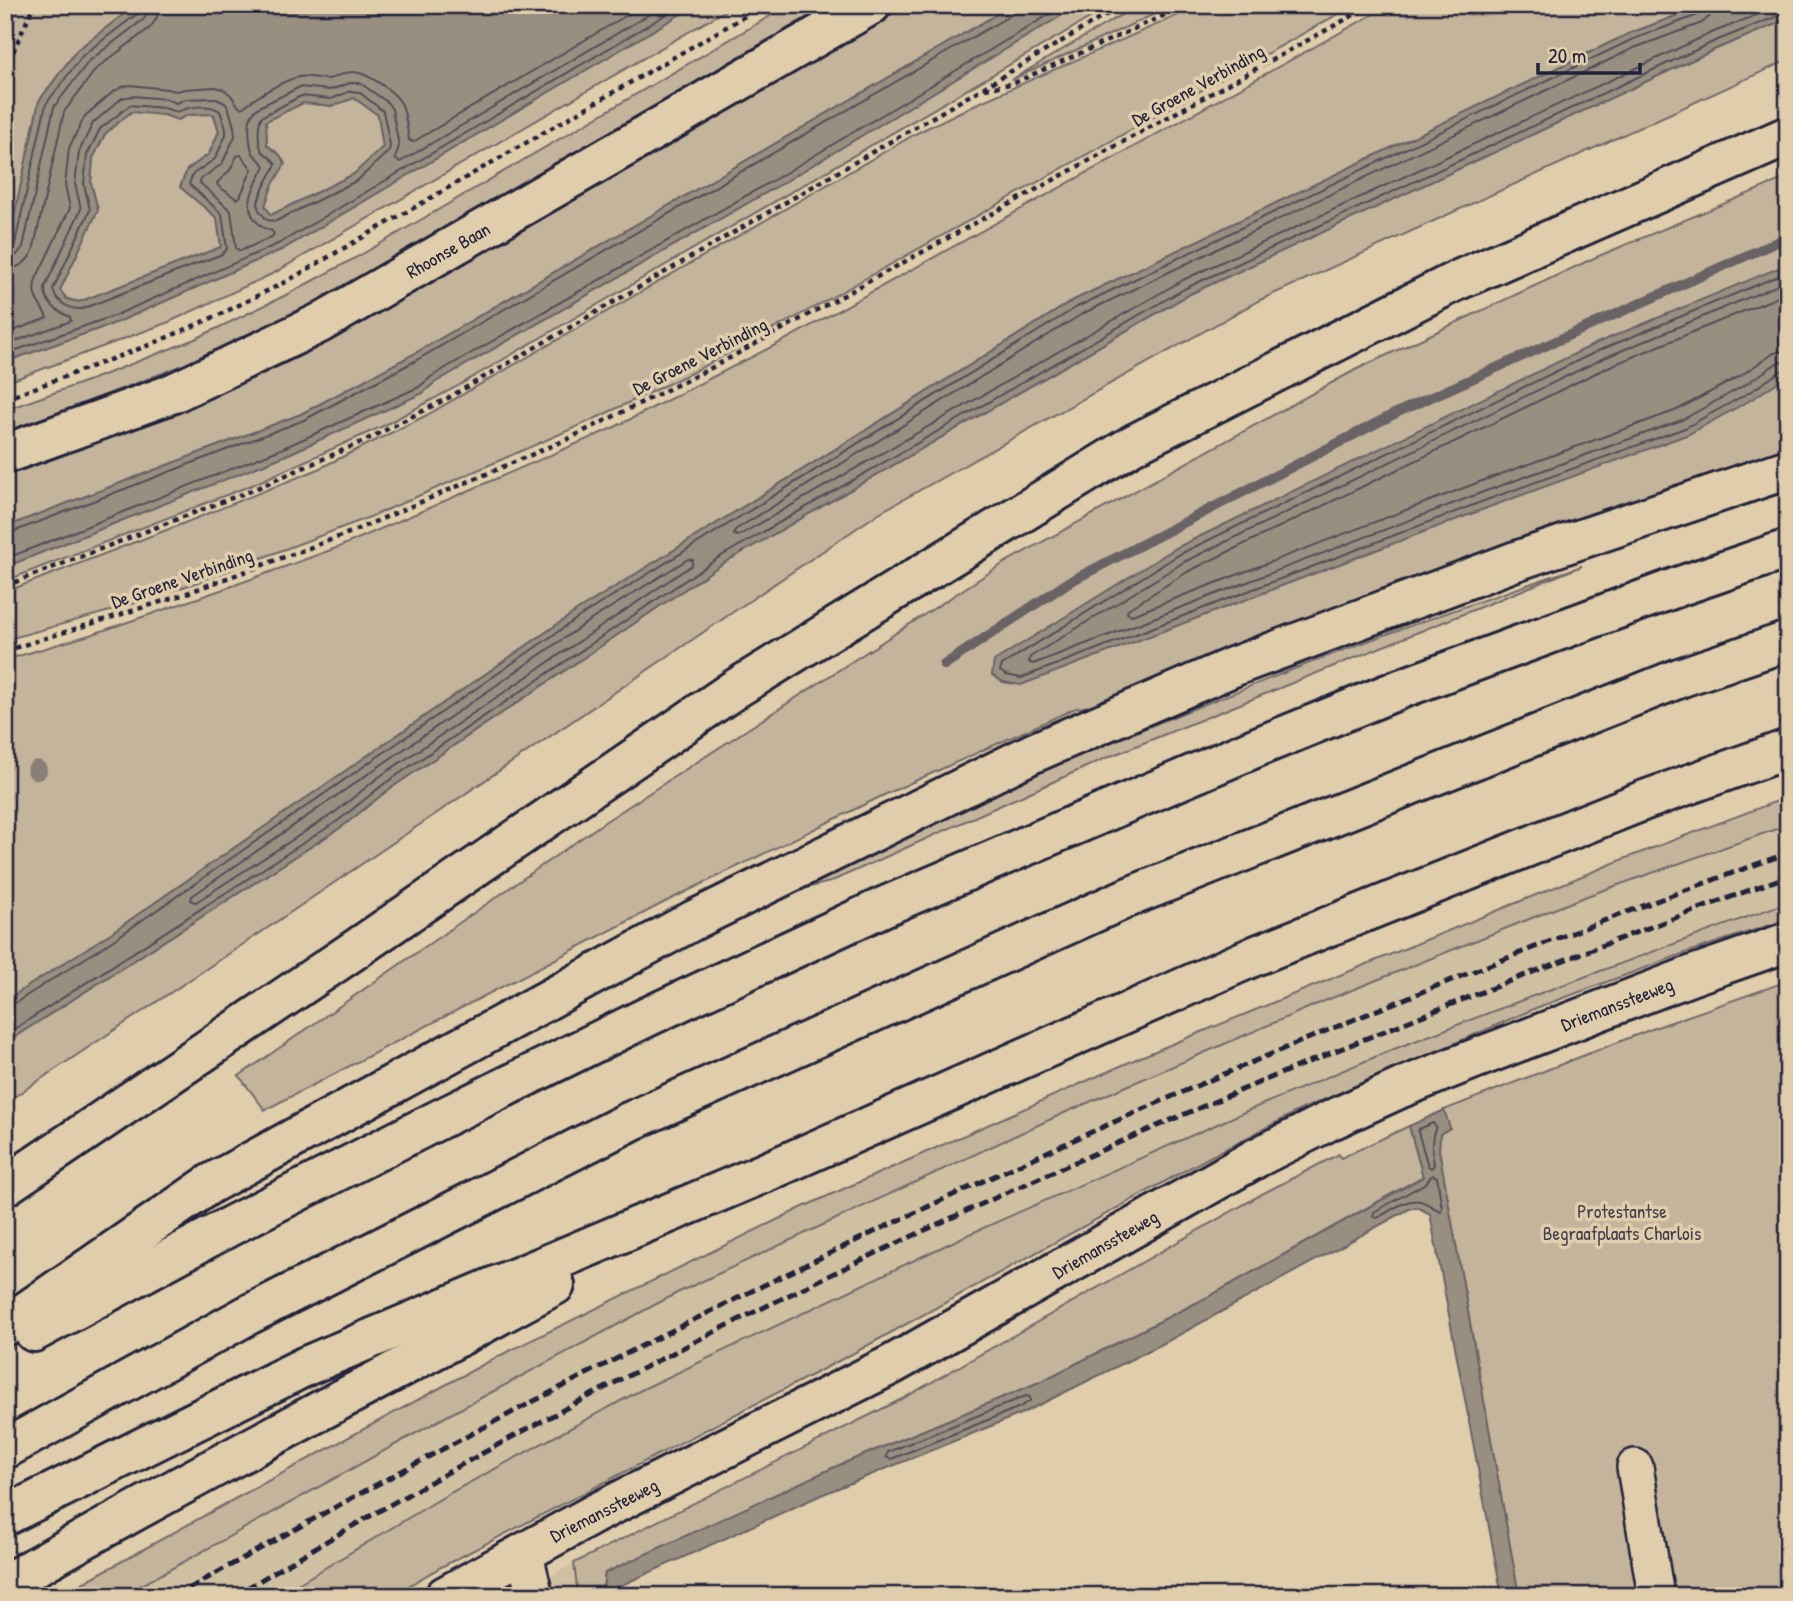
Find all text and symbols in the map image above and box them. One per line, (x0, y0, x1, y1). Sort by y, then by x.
scale bar (1538, 32, 1639, 76)
street label: De Groene Verbinding (1127, 38, 1269, 132)
text: 20 m (1548, 41, 1586, 70)
street label: Rhoonse Baan (401, 216, 495, 284)
street label: De Groene Verbinding (628, 311, 772, 401)
street label: De Groene Verbinding (108, 542, 256, 614)
street label: Driemanssteeweg (1557, 971, 1677, 1037)
park label: Protestantse Begraafplaats Charlois (1543, 1198, 1701, 1246)
street label: Driemanssteeweg (1047, 1203, 1163, 1285)
street label: Driemanssteeweg (545, 1472, 663, 1548)

